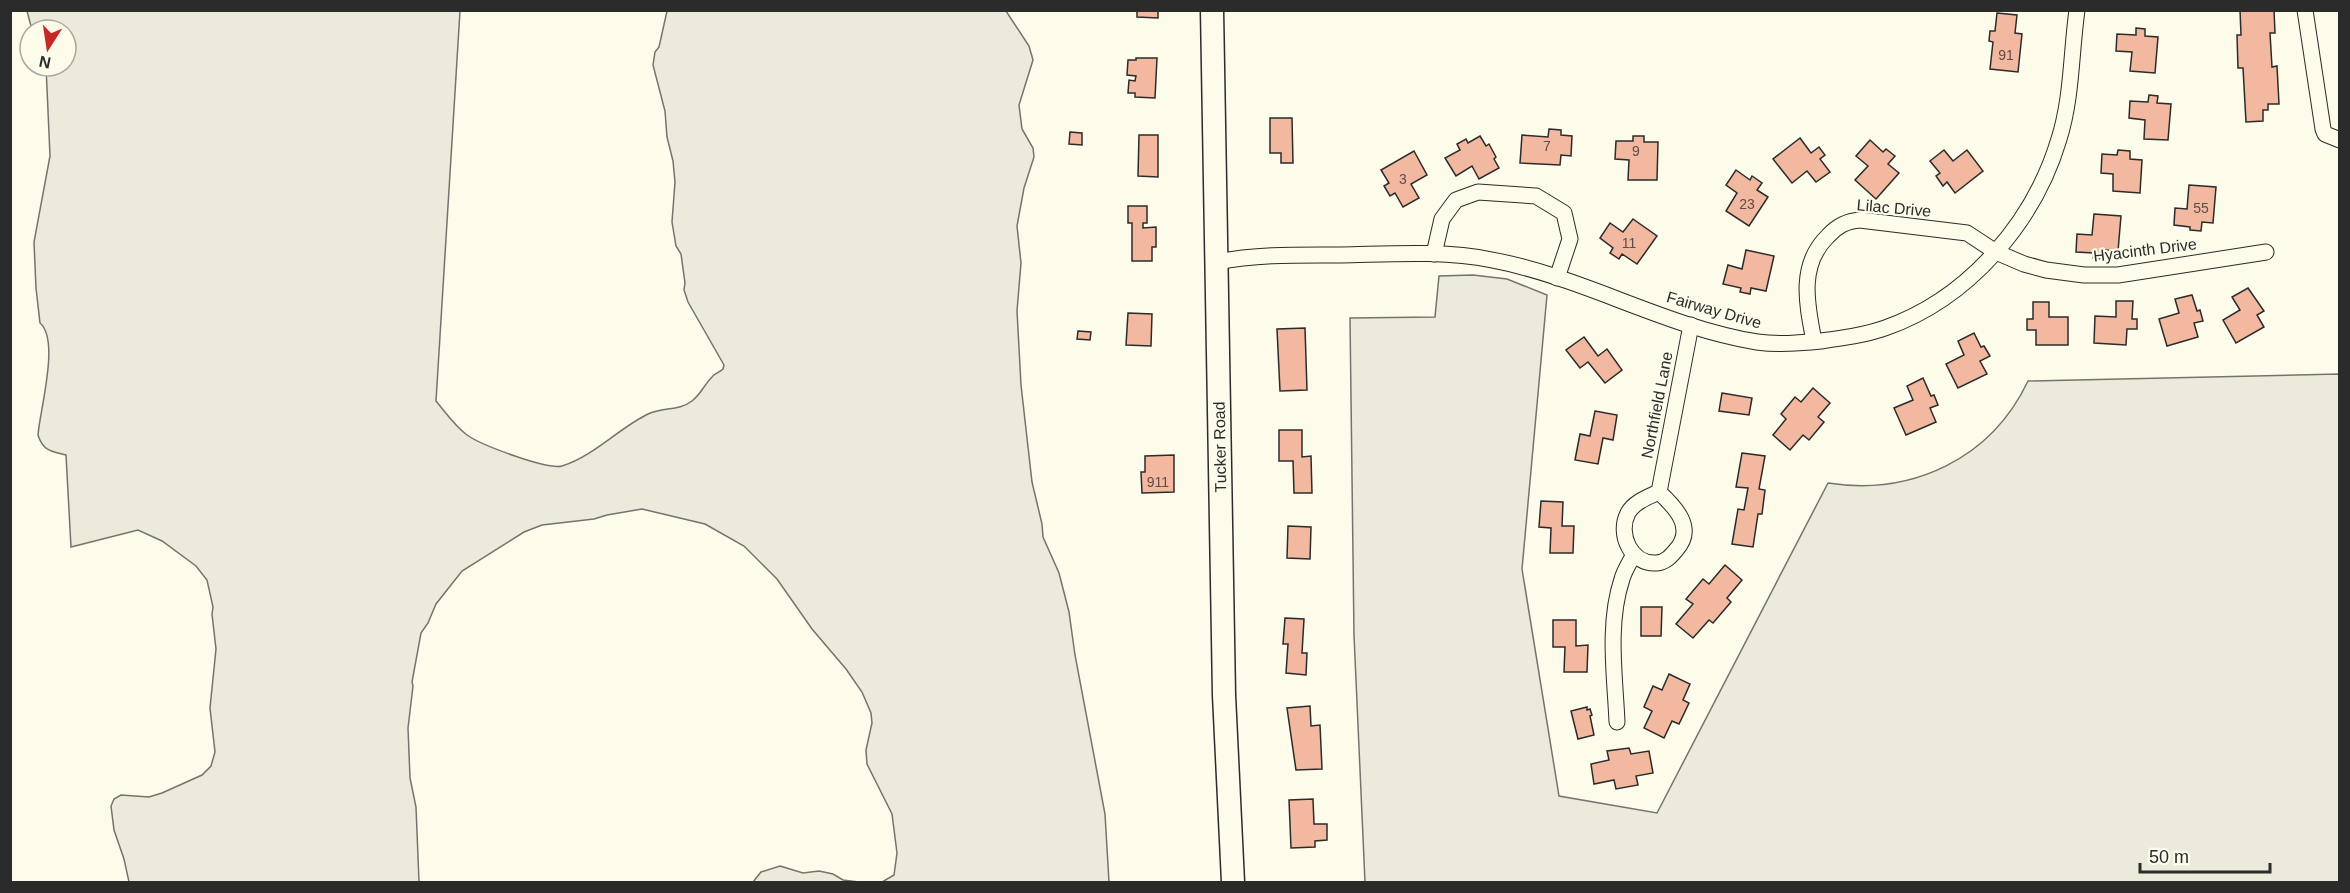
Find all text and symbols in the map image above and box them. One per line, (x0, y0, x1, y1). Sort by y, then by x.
north arrow (18, 18, 78, 78)
house number: 91 (1998, 47, 2014, 63)
text: N (38, 53, 52, 72)
house number: 7 (1543, 138, 1551, 154)
house number: 9 (1632, 143, 1640, 159)
house number: 3 (1399, 171, 1407, 187)
house number: 23 (1739, 196, 1755, 212)
street label: Lilac Drive (1856, 196, 1932, 220)
house number: 55 (2193, 200, 2209, 216)
house number: 11 (1622, 235, 1636, 251)
street label: Hyacinth Drive (2092, 235, 2198, 265)
street label: Fairway Drive (1665, 288, 1763, 332)
street label: Northfield Lane (1638, 350, 1676, 460)
street label: Tucker Road (1211, 401, 1229, 493)
house number: 911 (1147, 474, 1169, 490)
scale bar (2140, 836, 2270, 874)
text: 50 m (2149, 847, 2189, 867)

